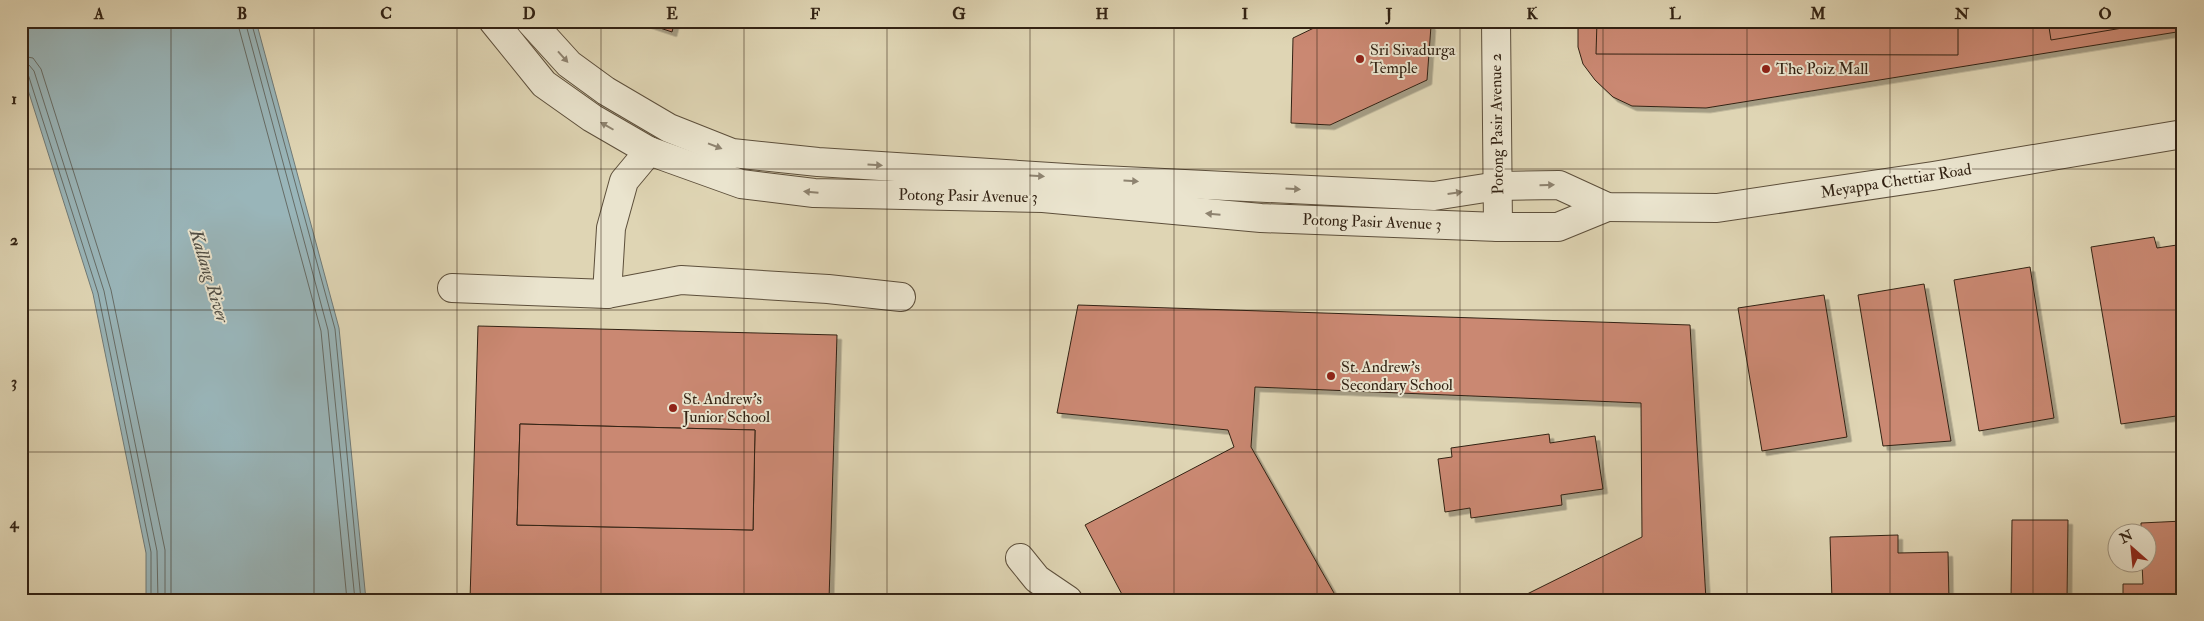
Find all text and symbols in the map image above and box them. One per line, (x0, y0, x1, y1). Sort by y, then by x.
text: A (93, 4, 105, 24)
text: B (237, 4, 247, 24)
text: C (380, 4, 392, 24)
text: D (522, 4, 536, 24)
text: E (666, 4, 678, 24)
text: F (810, 4, 820, 24)
text: G (952, 4, 966, 24)
text: H (1095, 4, 1109, 24)
text: I (1242, 4, 1249, 24)
text: J (1385, 4, 1393, 25)
text: K (1526, 4, 1538, 24)
text: L (1669, 4, 1681, 24)
text: M (1809, 4, 1826, 24)
text: N (1954, 4, 1970, 24)
text: O (2098, 4, 2112, 24)
place label: Sri Sivadurga Temple (1370, 40, 1456, 79)
one-way arrow (557, 51, 569, 63)
marker: Sri Sivadurga Temple (1354, 53, 1366, 65)
street label: Potong Pasir Avenue 2 (1486, 53, 1508, 195)
place label: The Poiz Mall (1776, 59, 1868, 79)
marker: The Poiz Mall (1760, 63, 1772, 75)
text: 1 (11, 89, 17, 109)
one-way arrow (600, 122, 613, 131)
one-way arrow (707, 143, 722, 150)
street label: Meyappa Chettiar Road (1819, 159, 1973, 204)
one-way arrow (867, 161, 883, 169)
one-way arrow (1030, 173, 1046, 181)
one-way arrow (1123, 178, 1139, 186)
one-way arrow (1539, 181, 1555, 189)
street label: Potong Pasir Avenue 3 (898, 185, 1038, 207)
one-way arrow (1286, 185, 1302, 193)
one-way arrow (803, 188, 819, 196)
one-way arrow (1448, 188, 1464, 196)
one-way arrow (1204, 210, 1220, 218)
street label: Potong Pasir Avenue 3 (1302, 210, 1442, 234)
water label: Kallang River (184, 226, 234, 327)
text: 2 (10, 230, 18, 250)
place label: St. Andrew's Secondary School (1341, 357, 1453, 395)
marker: St. Andrew's Secondary School (1325, 370, 1337, 382)
text: 3 (11, 372, 17, 392)
place label: St. Andrew's Junior School (682, 389, 770, 428)
marker: St. Andrew's Junior School (667, 402, 679, 414)
text: 4 (9, 513, 20, 533)
north arrow (2106, 524, 2156, 574)
text: N (2116, 526, 2136, 548)

